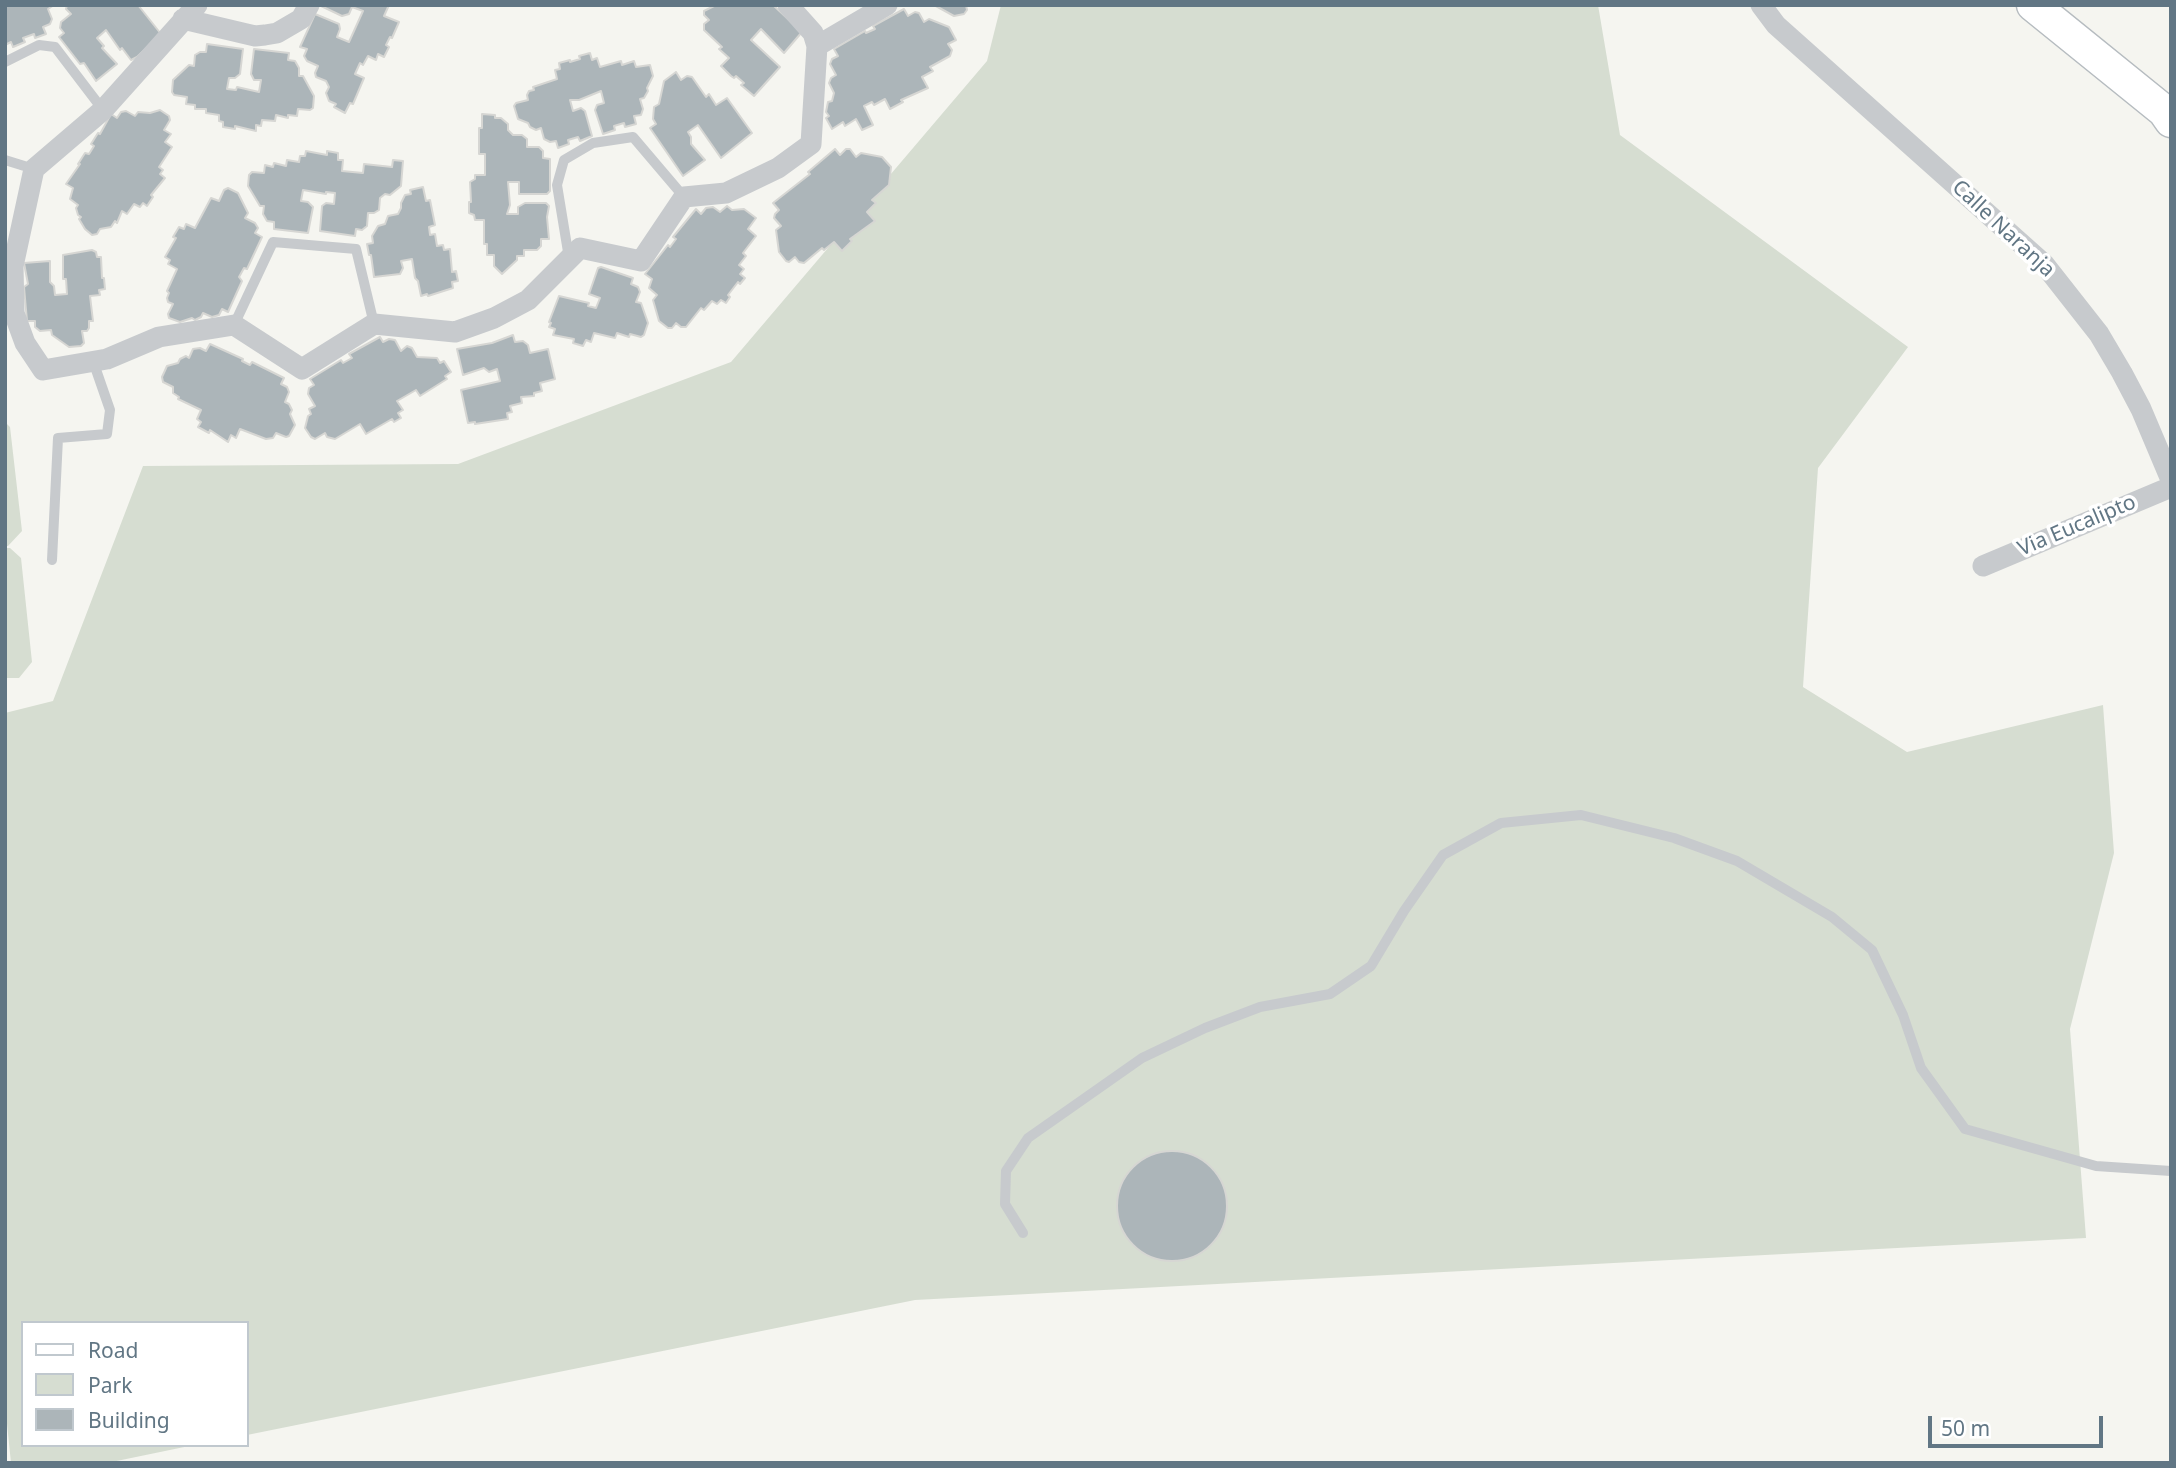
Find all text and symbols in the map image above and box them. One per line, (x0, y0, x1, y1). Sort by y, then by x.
street label: Calle Naranja (1946, 175, 2060, 283)
street label: Via Eucalipto (2014, 490, 2140, 562)
legend (21, 1321, 248, 1447)
text: Road (88, 1336, 138, 1364)
text: Park (88, 1371, 132, 1399)
scale bar (1931, 1402, 2106, 1446)
text: Building (88, 1406, 170, 1434)
text: 50 m (1941, 1414, 1990, 1442)

